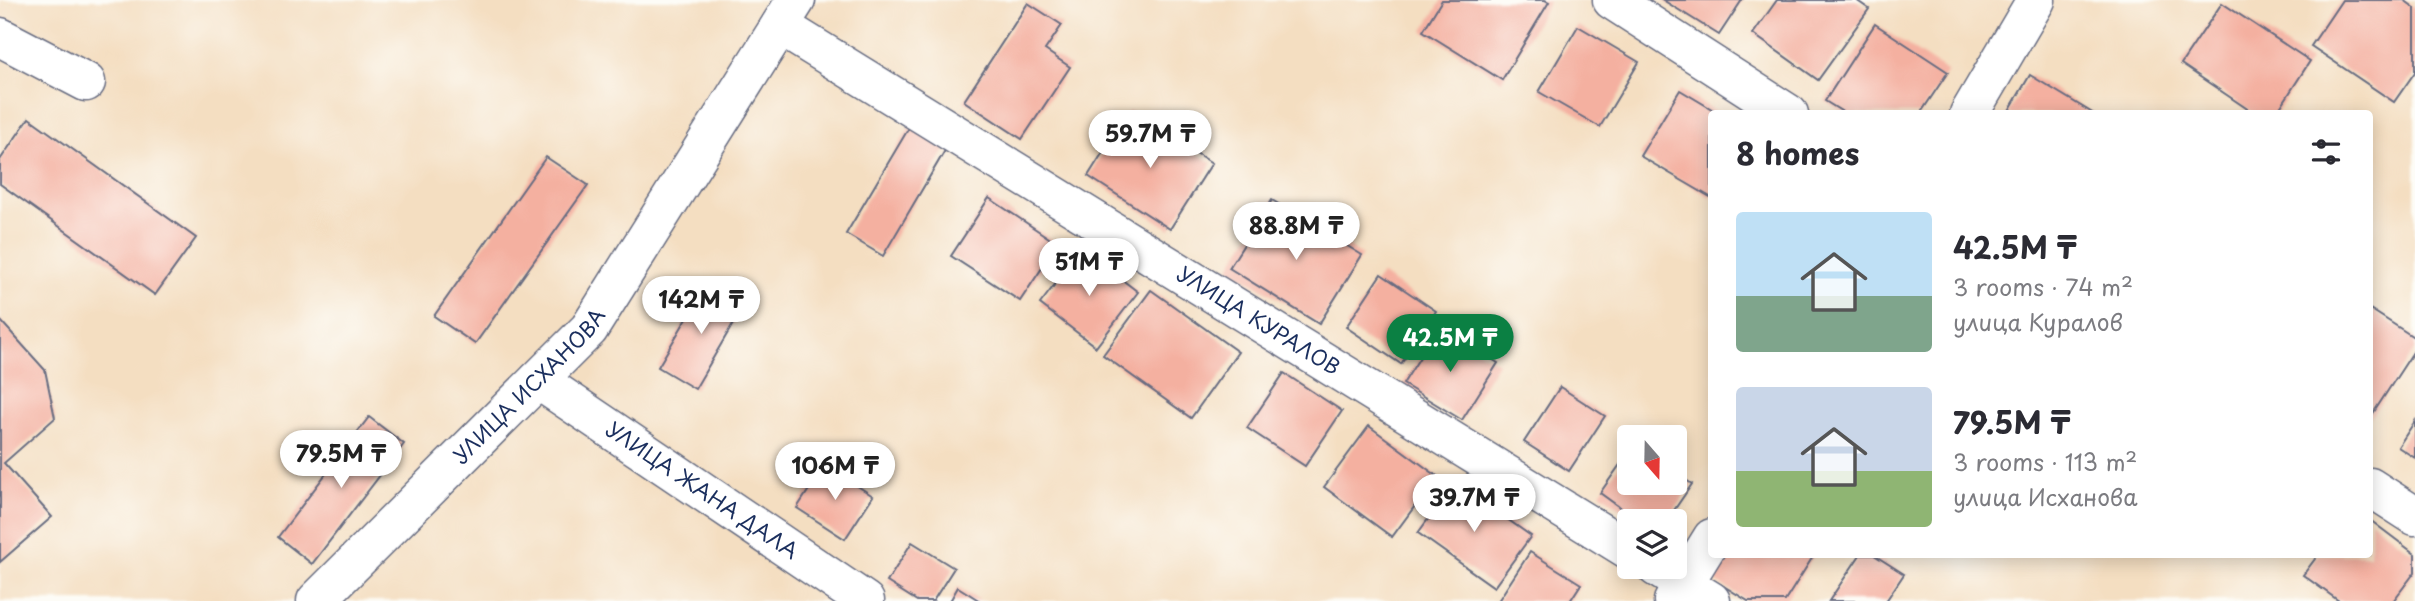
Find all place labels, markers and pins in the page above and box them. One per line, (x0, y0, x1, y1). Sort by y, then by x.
pin: 59.7M ₸ (1085, 110, 1215, 170)
pin: 88.8M ₸ (1231, 202, 1361, 262)
pin: 51M ₸ (1040, 238, 1138, 298)
pin: 142M ₸ (644, 276, 758, 336)
pin: 42.5M ₸ (1385, 314, 1515, 374)
pin: 79.5M ₸ (276, 430, 406, 490)
pin: 106M ₸ (778, 442, 892, 502)
pin: 39.7M ₸ (1409, 475, 1539, 534)

